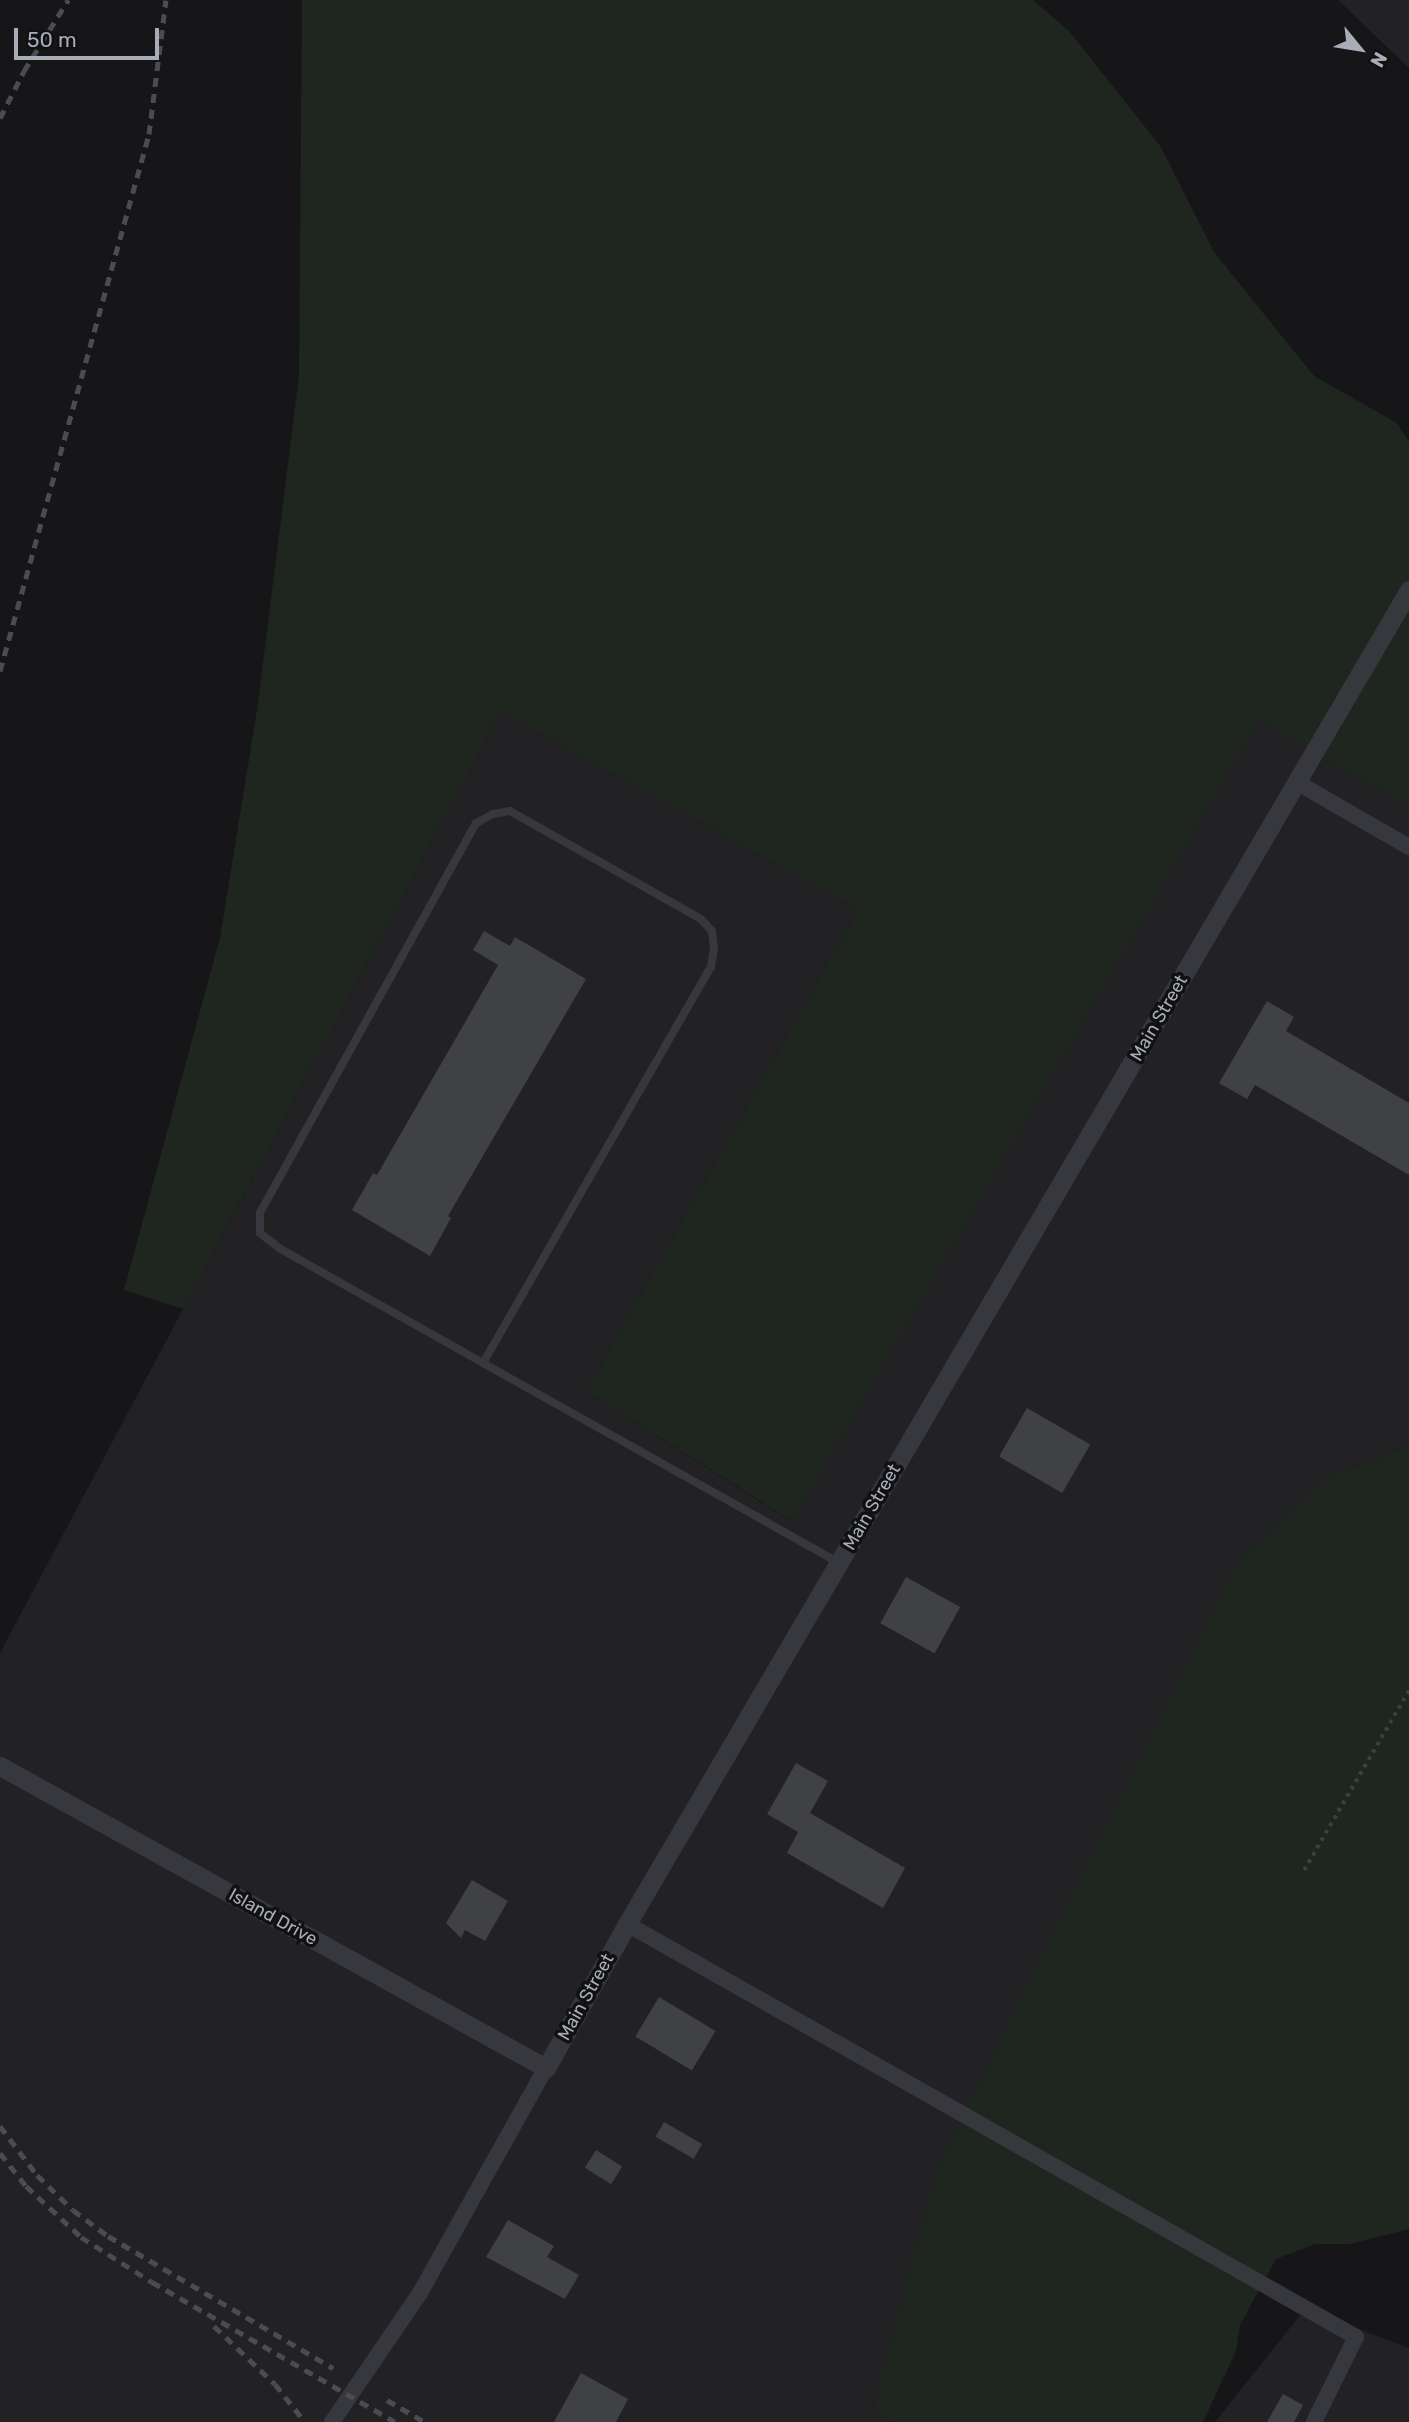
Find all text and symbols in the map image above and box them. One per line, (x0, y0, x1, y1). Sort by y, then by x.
scale bar (18, 14, 163, 58)
north arrow (1325, 14, 1395, 84)
text: 50 m (27, 27, 77, 52)
text: N (1365, 48, 1392, 71)
street label: Main Street (1126, 971, 1192, 1065)
street label: Main Street (839, 1460, 905, 1554)
street label: Island Drive (225, 1884, 321, 1950)
street label: Main Street (553, 1950, 619, 2044)

